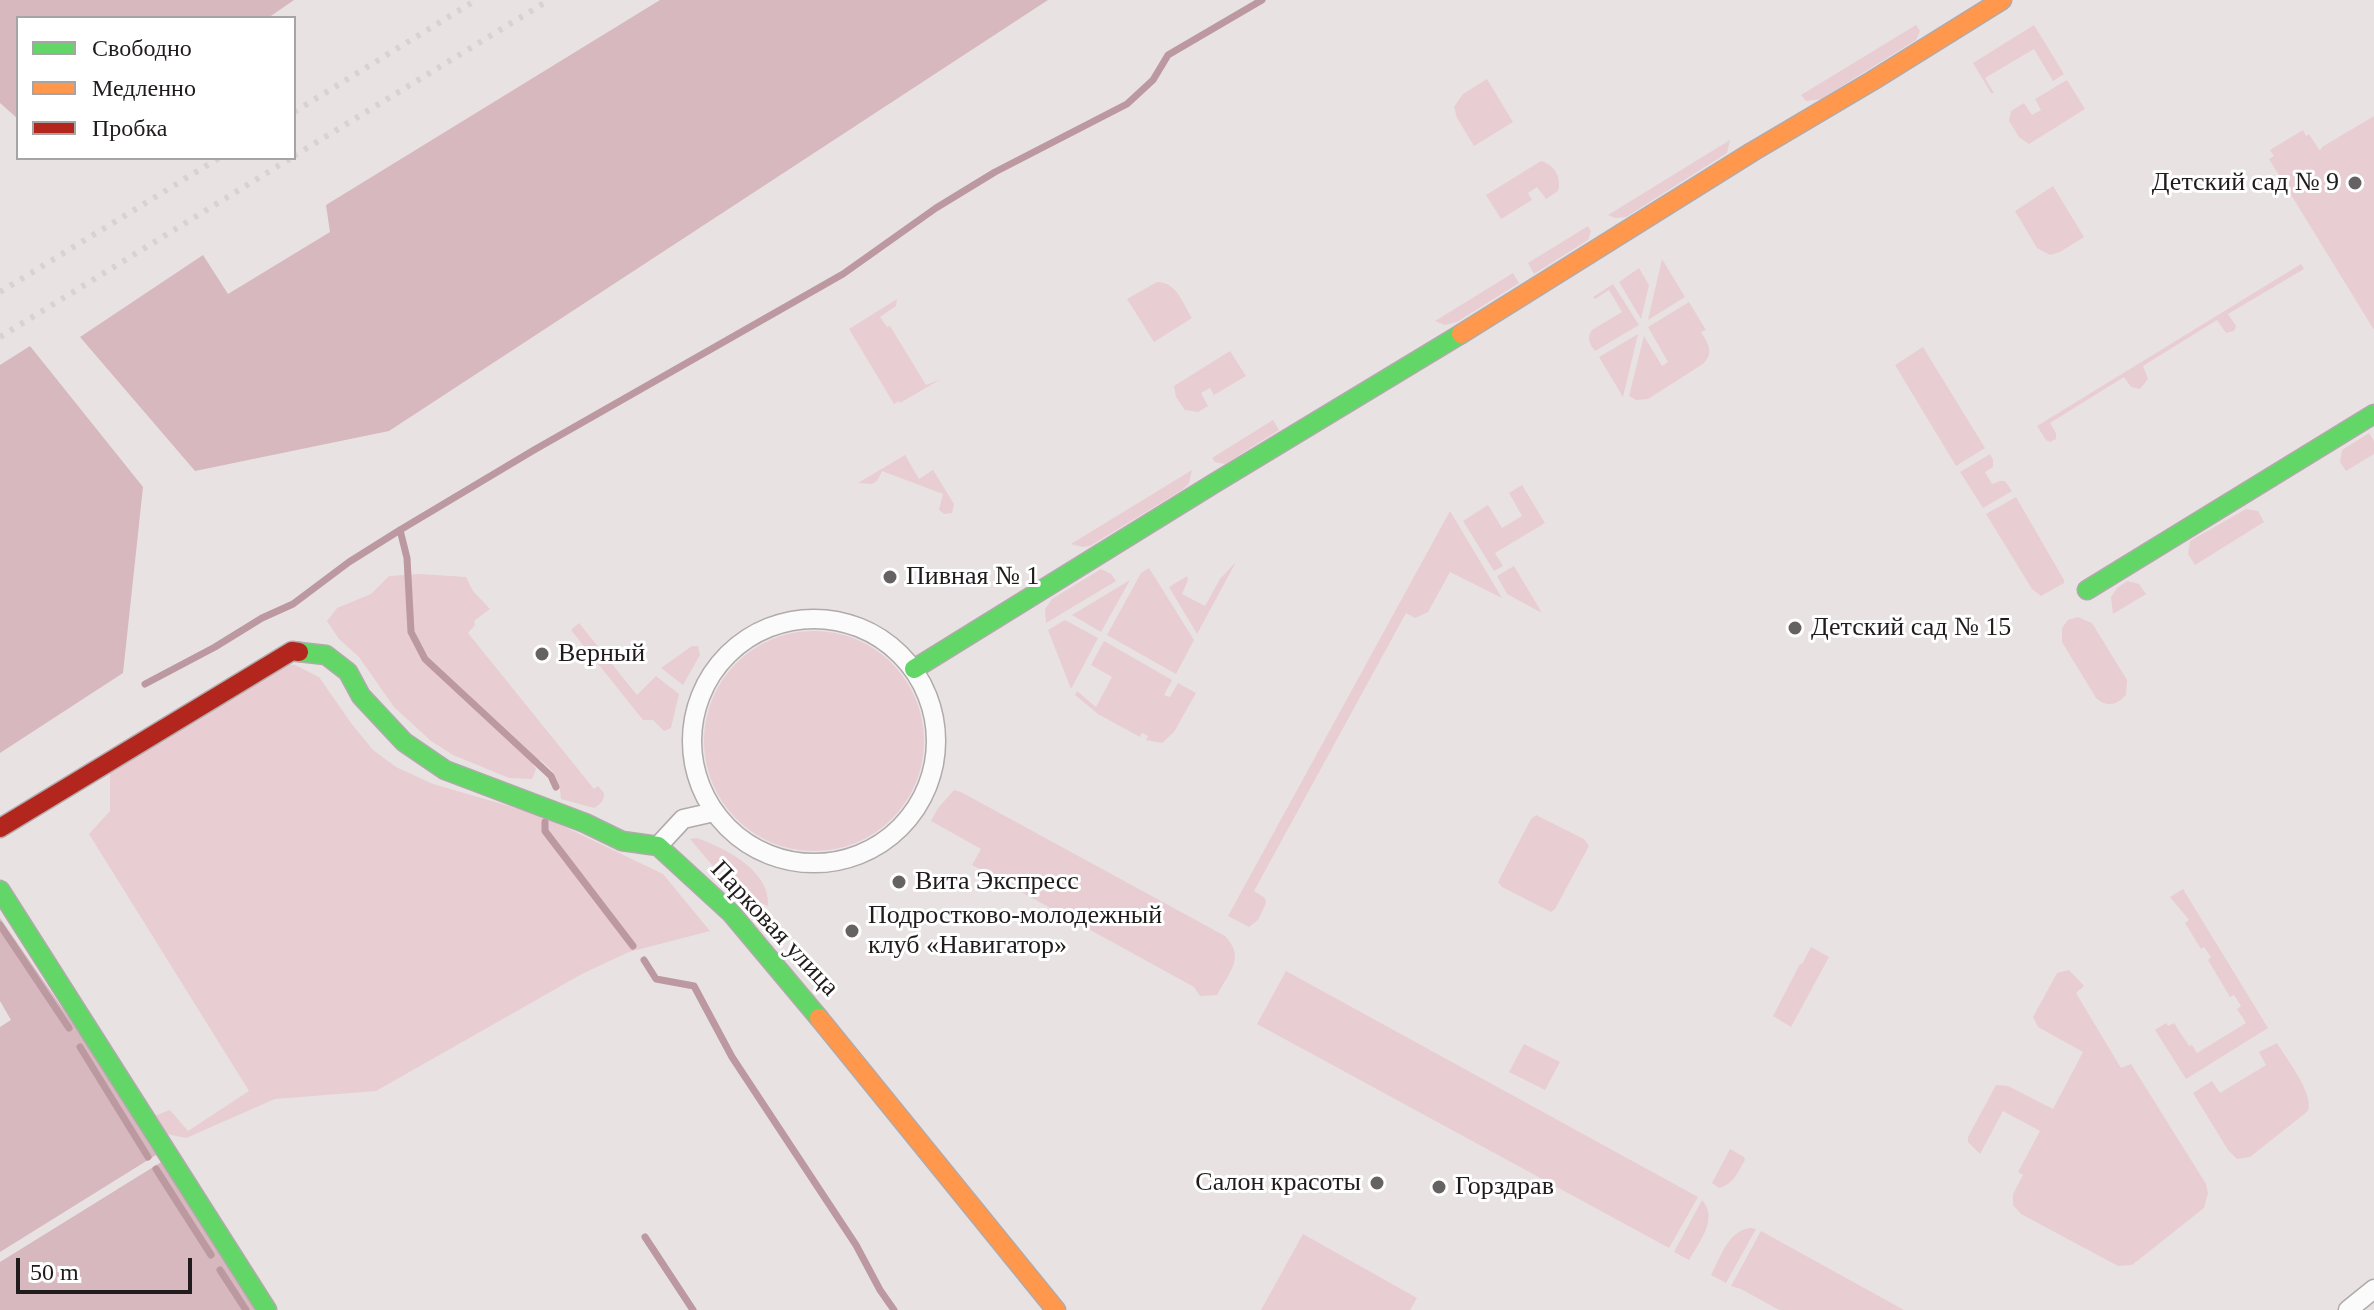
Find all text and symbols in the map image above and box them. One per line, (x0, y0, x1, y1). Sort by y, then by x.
legend (16, 16, 296, 160)
text: Свободно (92, 35, 192, 61)
text: Медленно (92, 75, 196, 101)
text: Пробка (92, 115, 168, 141)
place label: Детский сад № 9 (2152, 167, 2339, 199)
marker: Детский сад № 9 (2346, 174, 2364, 192)
place label: Пивная № 1 (906, 561, 1039, 593)
marker: Пивная № 1 (881, 568, 899, 586)
place label: Детский сад № 15 (1811, 612, 2011, 644)
marker: Детский сад № 15 (1786, 619, 1804, 637)
place label: Верный (558, 638, 645, 670)
marker: Верный (533, 645, 551, 663)
street label: Парковая улица (703, 855, 845, 1003)
place label: Вита Экспресс (915, 866, 1079, 898)
marker: Вита Экспресс (890, 873, 908, 891)
place label: Подростково-молодежный клуб «Навигатор» (868, 900, 1162, 962)
marker: Подростково-молодежный клуб «Навигатор» (843, 922, 861, 940)
place label: Салон красоты (1195, 1167, 1361, 1199)
place label: Горздрав (1455, 1171, 1554, 1203)
marker: Салон красоты (1368, 1174, 1386, 1192)
marker: Горздрав (1430, 1178, 1448, 1196)
scale bar (20, 1242, 196, 1292)
text: 50 m (30, 1259, 79, 1285)

